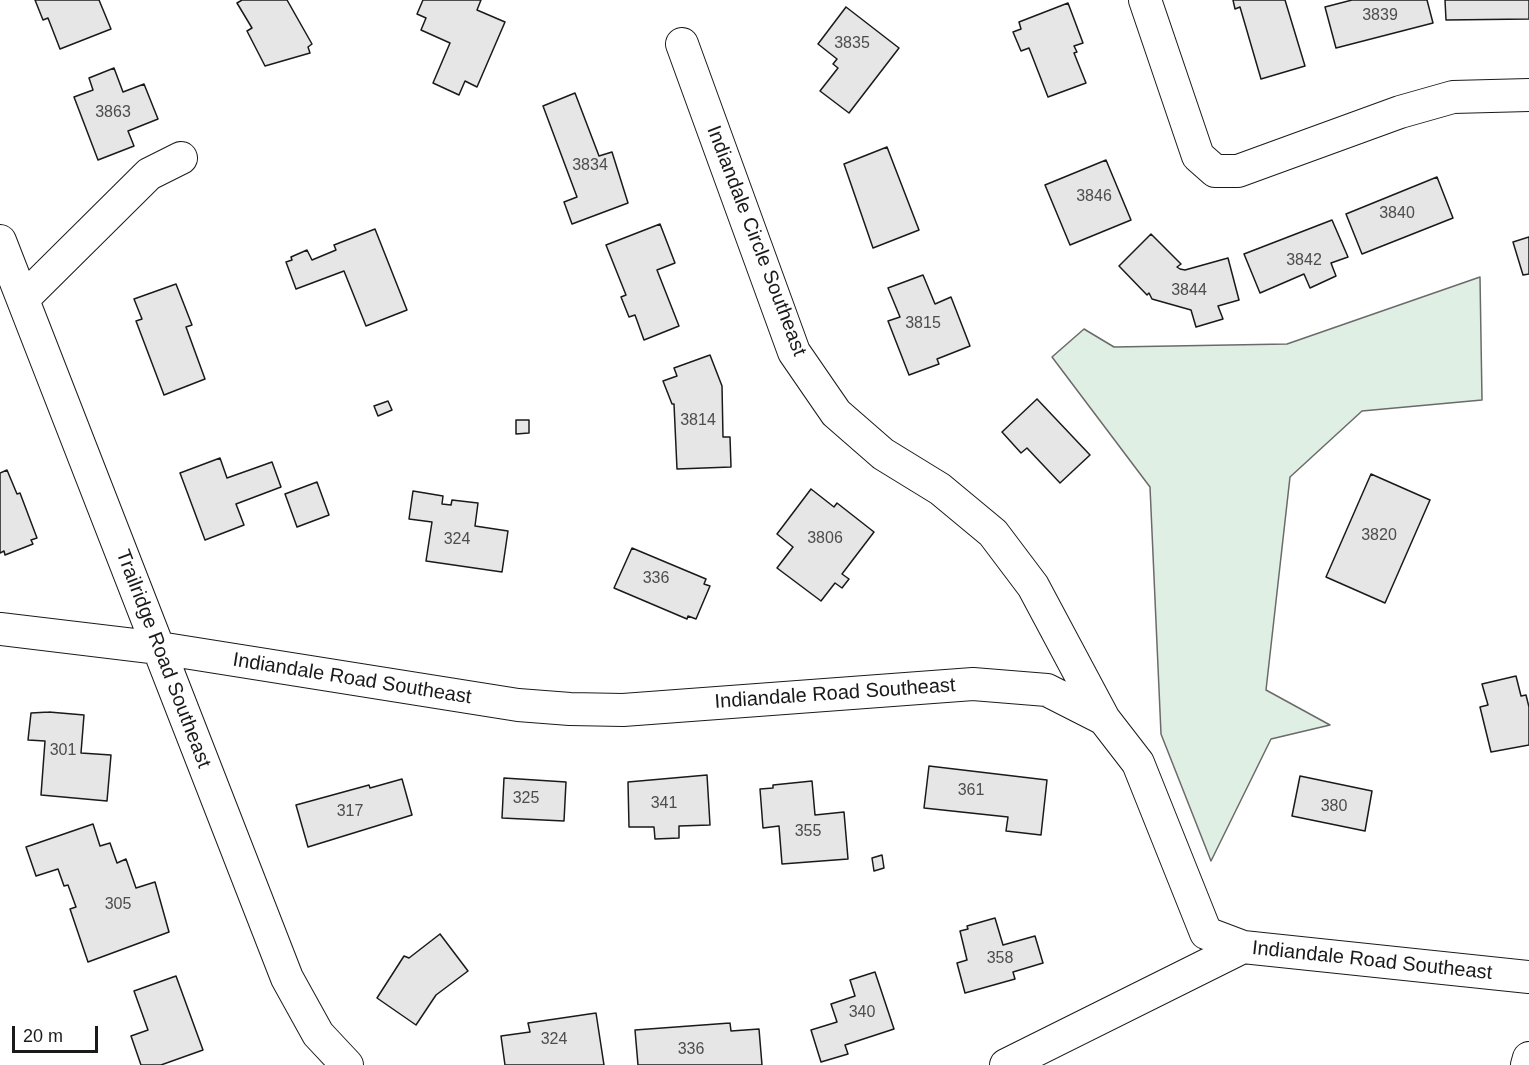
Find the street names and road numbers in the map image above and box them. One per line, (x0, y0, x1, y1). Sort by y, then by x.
street label: Indiandale Circle Southeast (701, 123, 811, 359)
street label: Trailridge Road Southeast (110, 547, 216, 771)
street label: Indiandale Road Southeast (231, 648, 473, 710)
street label: Indiandale Road Southeast (714, 674, 956, 714)
street label: Indiandale Road Southeast (1251, 936, 1493, 986)

